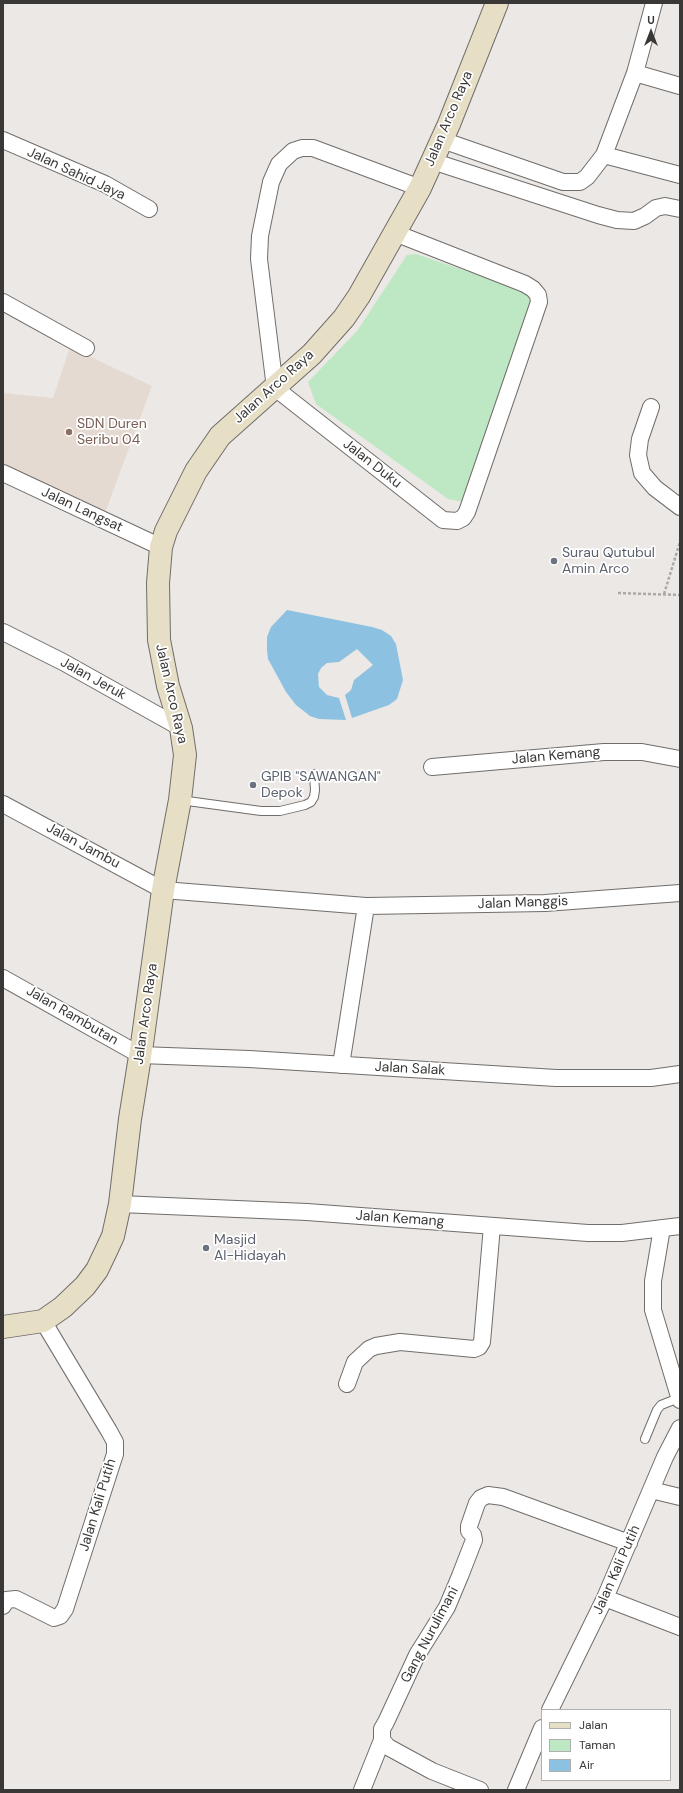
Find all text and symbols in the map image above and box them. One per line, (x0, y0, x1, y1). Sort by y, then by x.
north arrow (631, 12, 671, 52)
text: U (647, 13, 655, 27)
street label: Jalan Arco Raya (421, 69, 477, 169)
street label: Jalan Sahid Jaya (24, 144, 128, 204)
street label: Jalan Arco Raya (231, 347, 317, 427)
place label: SDN Duren Seribu 04 (77, 416, 147, 448)
marker: SDN Duren Seribu 04 (64, 427, 74, 437)
street label: Jalan Duku (339, 436, 405, 492)
street label: Jalan Langsat (39, 484, 125, 536)
place label: Surau Qutubul Amin Arco (562, 545, 655, 578)
marker: Surau Qutubul Amin Arco (549, 556, 559, 566)
street label: Jalan Arco Raya (151, 642, 191, 746)
street label: Jalan Jeruk (57, 654, 129, 704)
street label: Jalan Kemang (511, 744, 601, 768)
place label: GPIB "SAWANGAN" Depok (261, 769, 381, 802)
marker: GPIB "SAWANGAN" Depok (248, 780, 258, 790)
street label: Jalan Jambu (43, 820, 123, 872)
street label: Jalan Manggis (477, 893, 569, 913)
street label: Jalan Arco Raya (131, 962, 161, 1066)
street label: Jalan Rambutan (23, 983, 121, 1049)
street label: Jalan Salak (374, 1059, 446, 1079)
street label: Jalan Kemang (355, 1208, 445, 1230)
place label: Masjid Al-Hidayah (214, 1232, 286, 1264)
marker: Masjid Al-Hidayah (201, 1243, 211, 1253)
street label: Jalan Kali Putih (76, 1457, 120, 1553)
street label: Jalan Kali Putih (590, 1523, 644, 1617)
street label: Gang Nurulimani (398, 1584, 462, 1686)
legend (541, 1709, 671, 1781)
text: Jalan (579, 1717, 608, 1733)
text: Taman (579, 1737, 615, 1753)
text: Air (579, 1757, 594, 1773)

